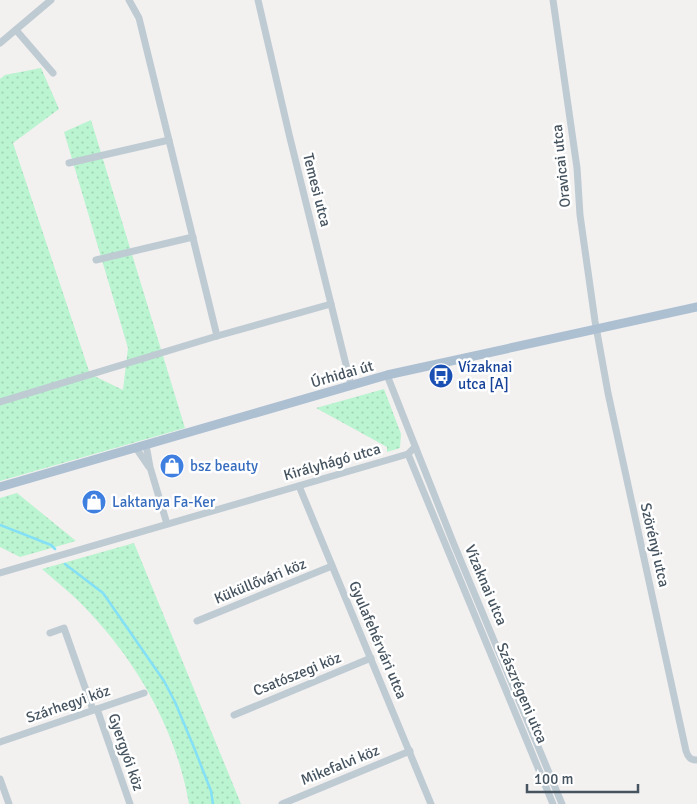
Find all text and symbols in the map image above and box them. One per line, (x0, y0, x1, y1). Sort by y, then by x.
street label: Oravicai utca (548, 124, 574, 208)
street label: Temesi utca (299, 151, 335, 229)
street label: Úrhidai út (308, 356, 375, 391)
place label: Vízaknai utca [A] (458, 358, 512, 393)
bus stop icon: Vízaknai utca [A] (428, 363, 454, 389)
street label: Királyhágó utca (281, 440, 383, 484)
shop icon: bsz beauty (159, 453, 185, 479)
place label: bsz beauty (190, 457, 258, 475)
shop icon: Laktanya Fa-Ker (81, 489, 107, 515)
place label: Laktanya Fa-Ker (112, 493, 216, 511)
street label: Szörényi utca (637, 501, 673, 589)
street label: Vízaknai utca (461, 542, 511, 628)
street label: Küküllővári köz (211, 554, 309, 608)
street label: Gyulafehérvári utca (345, 578, 411, 702)
street label: Szászrégeni utca (493, 640, 551, 746)
street label: Csatószegi köz (250, 648, 344, 700)
street label: Szárhegyi köz (24, 681, 113, 727)
street label: Gyergyói köz (104, 711, 148, 793)
street label: Mikefalvi köz (298, 741, 382, 789)
scale bar (527, 762, 638, 794)
text: 100 m (534, 770, 574, 788)

